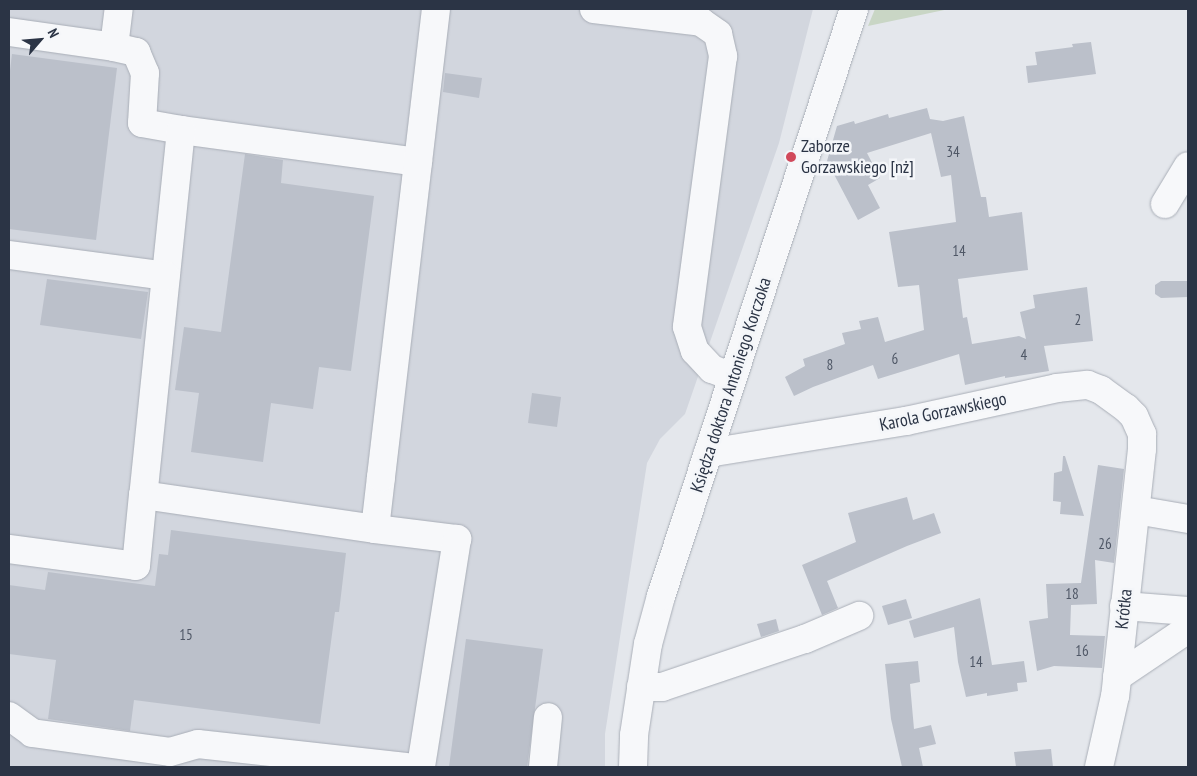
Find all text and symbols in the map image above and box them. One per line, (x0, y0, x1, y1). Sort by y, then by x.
north arrow (15, 15, 65, 65)
text: N (44, 26, 63, 41)
place label: Zaborze Gorzawskiego [nż] (801, 136, 914, 178)
house number: 34 (946, 143, 960, 161)
marker: Zaborze Gorzawskiego [nż] (785, 151, 797, 163)
house number: 14 (952, 242, 966, 260)
street label: Księdza doktora Antoniego Korczoka (686, 275, 776, 495)
house number: 2 (1075, 311, 1081, 329)
house number: 4 (1021, 346, 1027, 364)
house number: 6 (892, 350, 898, 368)
house number: 8 (827, 356, 833, 374)
street label: Karola Gorzawskiego (878, 388, 1008, 436)
house number: 26 (1098, 535, 1112, 553)
house number: 18 (1065, 585, 1079, 603)
street label: Krótka (1111, 588, 1137, 630)
house number: 15 (179, 626, 193, 644)
house number: 16 (1075, 642, 1089, 660)
house number: 14 (969, 653, 983, 671)

